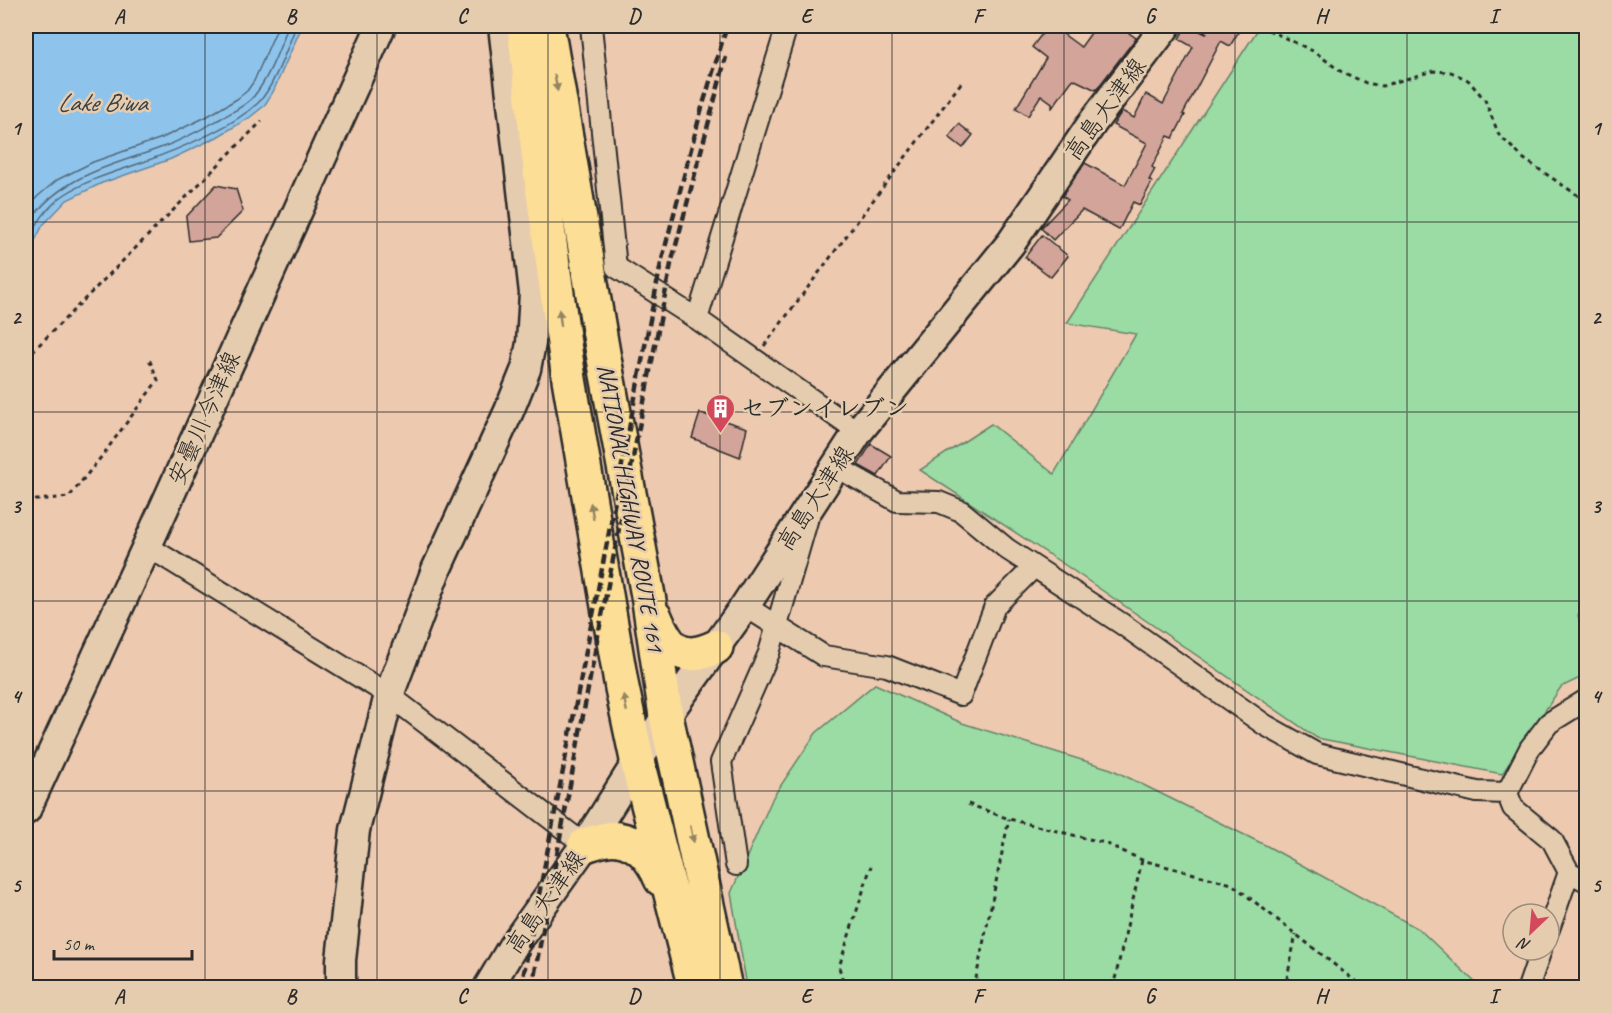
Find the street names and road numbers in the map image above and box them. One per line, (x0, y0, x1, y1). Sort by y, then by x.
street label: 高島大津線 (1058, 52, 1152, 166)
street label: 安曇川今津線 (161, 346, 247, 490)
street label: NATIONAL HIGHWAY ROUTE 161 (591, 362, 671, 655)
street label: 高島大津線 (770, 440, 860, 556)
street label: 高島大津線 (498, 844, 592, 960)

